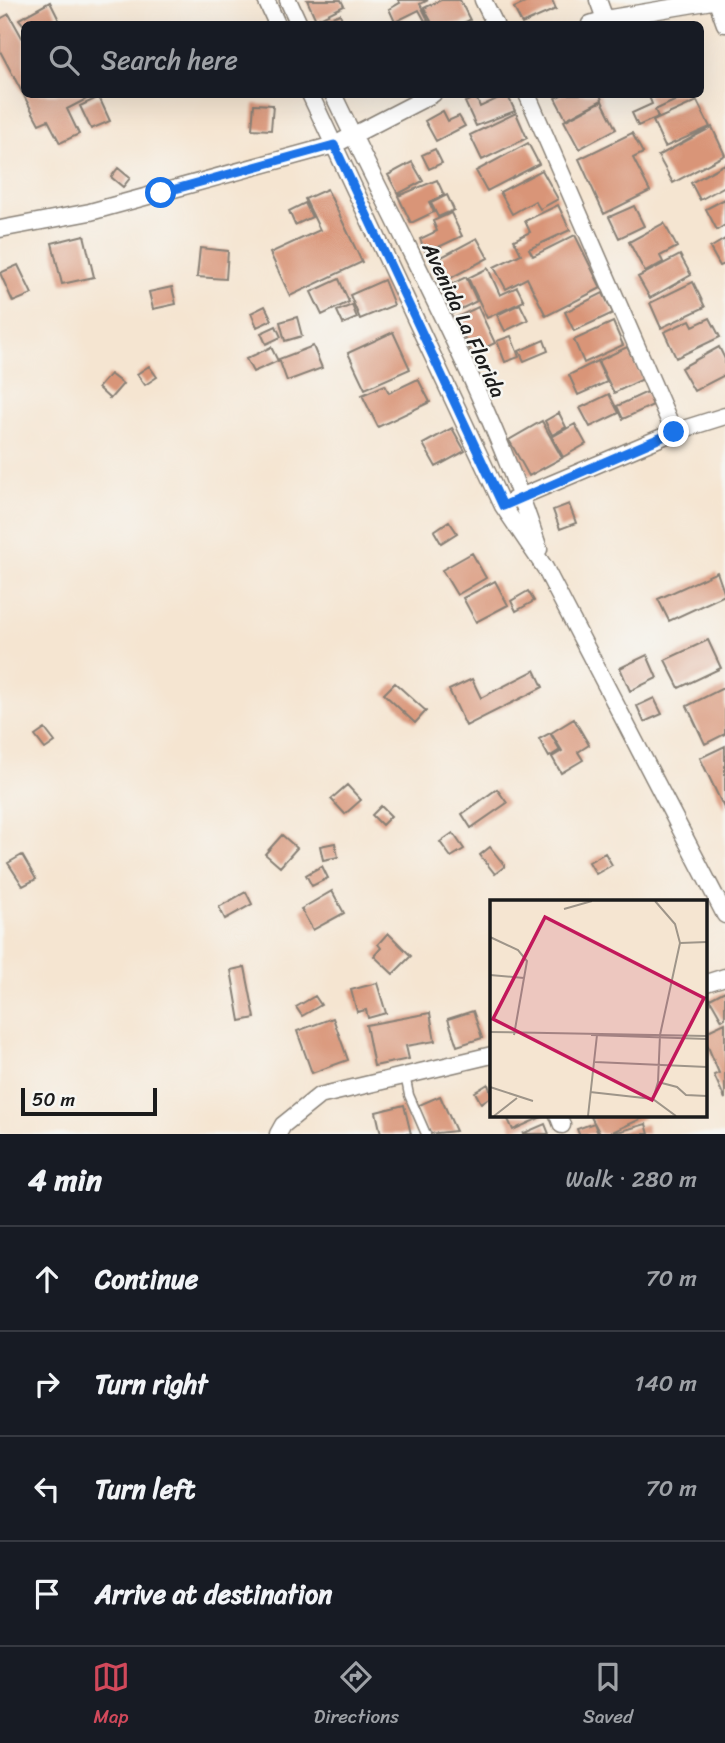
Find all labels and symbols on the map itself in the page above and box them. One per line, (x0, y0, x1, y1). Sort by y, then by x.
route start (145, 177, 176, 208)
street label: Avenida La Florida (411, 235, 517, 405)
route end (658, 416, 689, 447)
inset map (490, 900, 708, 1116)
scale bar (21, 1085, 158, 1117)

